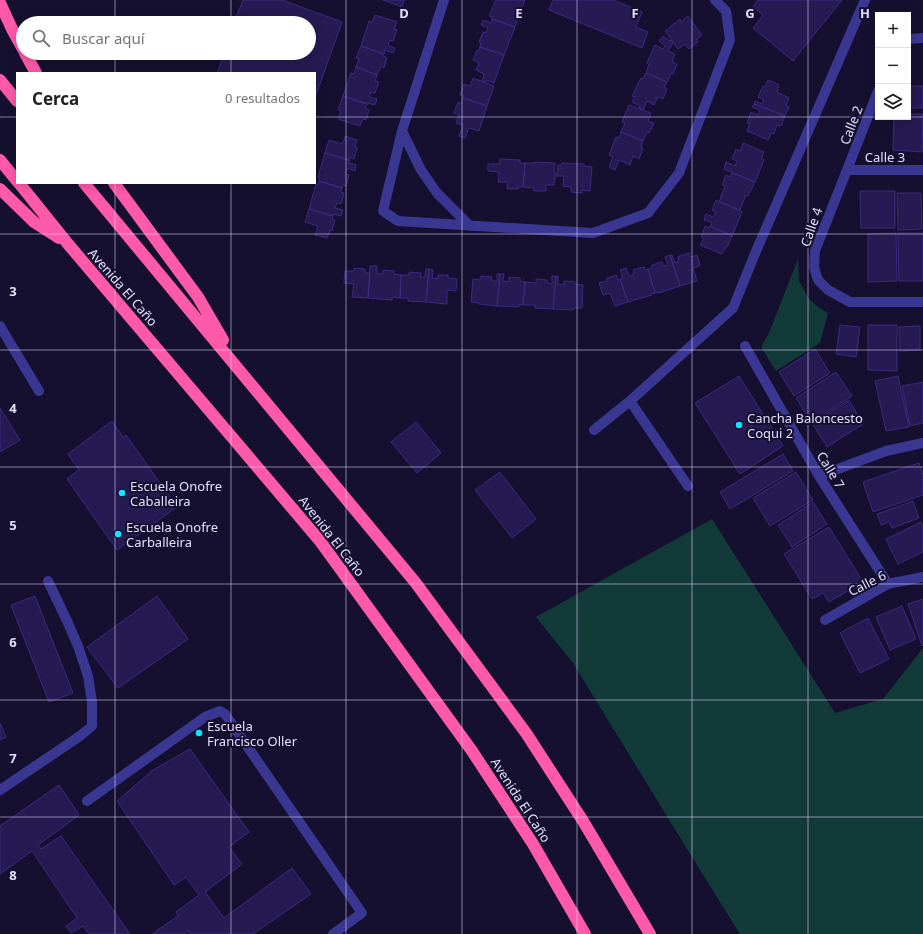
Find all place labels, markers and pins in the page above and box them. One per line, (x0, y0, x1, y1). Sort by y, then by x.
place label: Cancha Baloncesto Coqui 2 (747, 409, 863, 442)
marker: Cancha Baloncesto Coqui 2 (734, 420, 744, 430)
place label: Escuela Onofre Caballeira (130, 477, 222, 510)
marker: Escuela Onofre Caballeira (117, 488, 127, 498)
place label: Escuela Onofre Carballeira (126, 518, 218, 551)
marker: Escuela Onofre Carballeira (113, 529, 123, 539)
place label: Escuela Francisco Oller (207, 717, 298, 750)
marker: Escuela Francisco Oller (194, 728, 204, 738)

